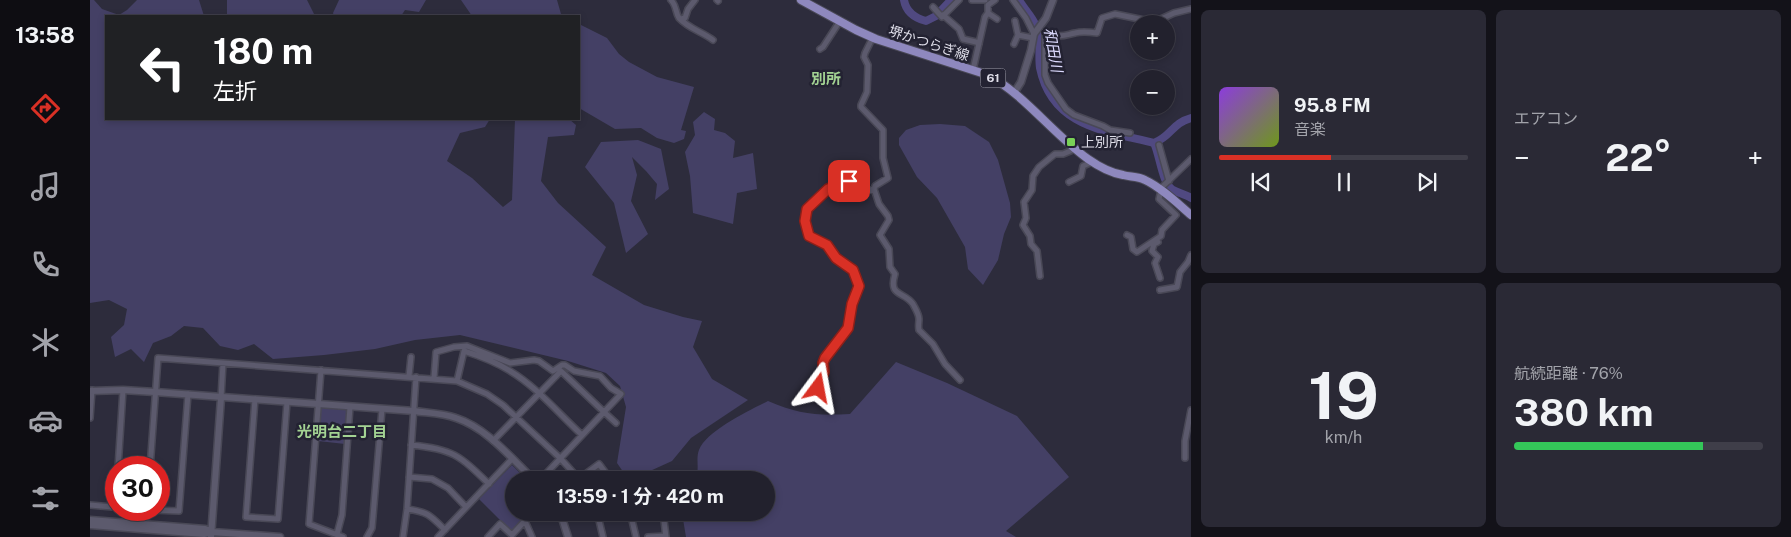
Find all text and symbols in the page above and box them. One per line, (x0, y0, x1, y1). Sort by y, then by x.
map controls (1130, 15, 1175, 115)
button: + (1130, 15, 1175, 60)
text: 13:58 (15, 22, 75, 48)
street label: 堺かつらぎ線 (887, 22, 971, 64)
water label: 和田川 (1041, 26, 1066, 76)
text: 180 m (213, 31, 313, 72)
icon: left (130, 35, 195, 100)
road number: 61 (980, 68, 1006, 88)
district label: 別所 (811, 70, 841, 87)
button: − (1130, 70, 1175, 115)
text: 左折 (213, 78, 257, 104)
icon: directions (28, 91, 63, 126)
text: 95.8 FM (1294, 94, 1371, 116)
text: エアコン (1514, 109, 1578, 128)
text: 音楽 (1294, 120, 1326, 139)
place label: 上別所 (1081, 134, 1123, 150)
text: 22° (1605, 135, 1672, 180)
marker: 上別所 (1065, 136, 1077, 148)
text: − (1514, 141, 1530, 174)
text: + (1747, 141, 1763, 174)
pin (828, 160, 870, 202)
icon: arrive (835, 167, 863, 195)
icon: previous (1247, 168, 1275, 196)
icon: pause (1330, 168, 1358, 196)
icon: next (1413, 168, 1441, 196)
icon: music (28, 169, 63, 204)
icon: phone (28, 247, 63, 282)
icon: climate (28, 325, 63, 360)
text: 19 (1308, 357, 1379, 434)
position arrow (791, 361, 843, 413)
text: 航続距離 · 76% (1514, 364, 1623, 383)
text: 380 km (1514, 390, 1654, 435)
icon: car (28, 403, 63, 438)
district label: 光明台二丁目 (297, 423, 387, 440)
text: km/h (1325, 428, 1362, 447)
speed limit sign: 30 (105, 456, 170, 521)
icon: filters (28, 481, 63, 516)
text: 13:59 · 1 分 · 420 m (556, 485, 724, 507)

